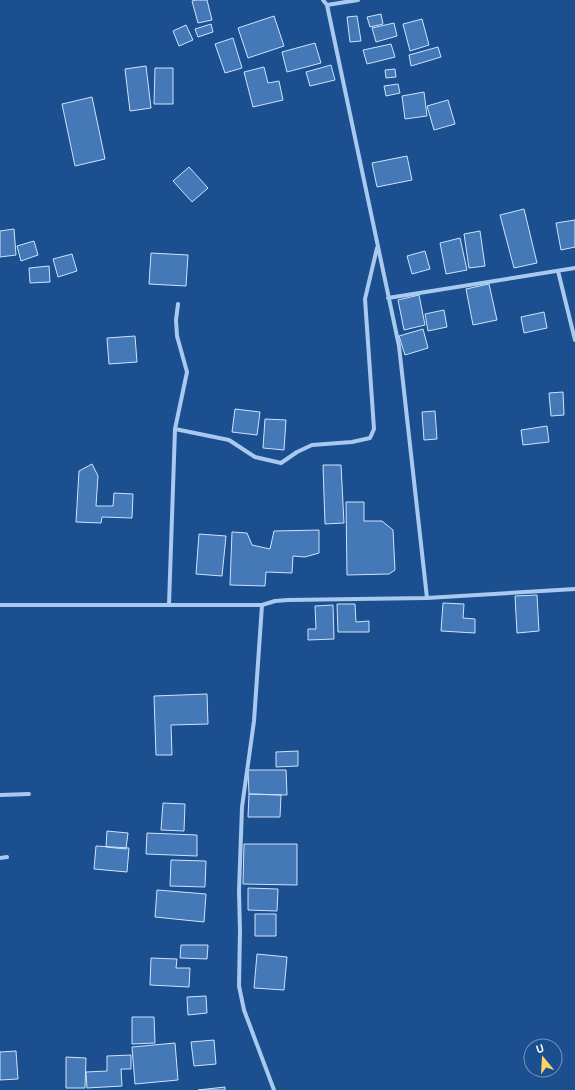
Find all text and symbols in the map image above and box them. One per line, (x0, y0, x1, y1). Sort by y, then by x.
north arrow (523, 1038, 563, 1078)
text: U (534, 1042, 545, 1055)

